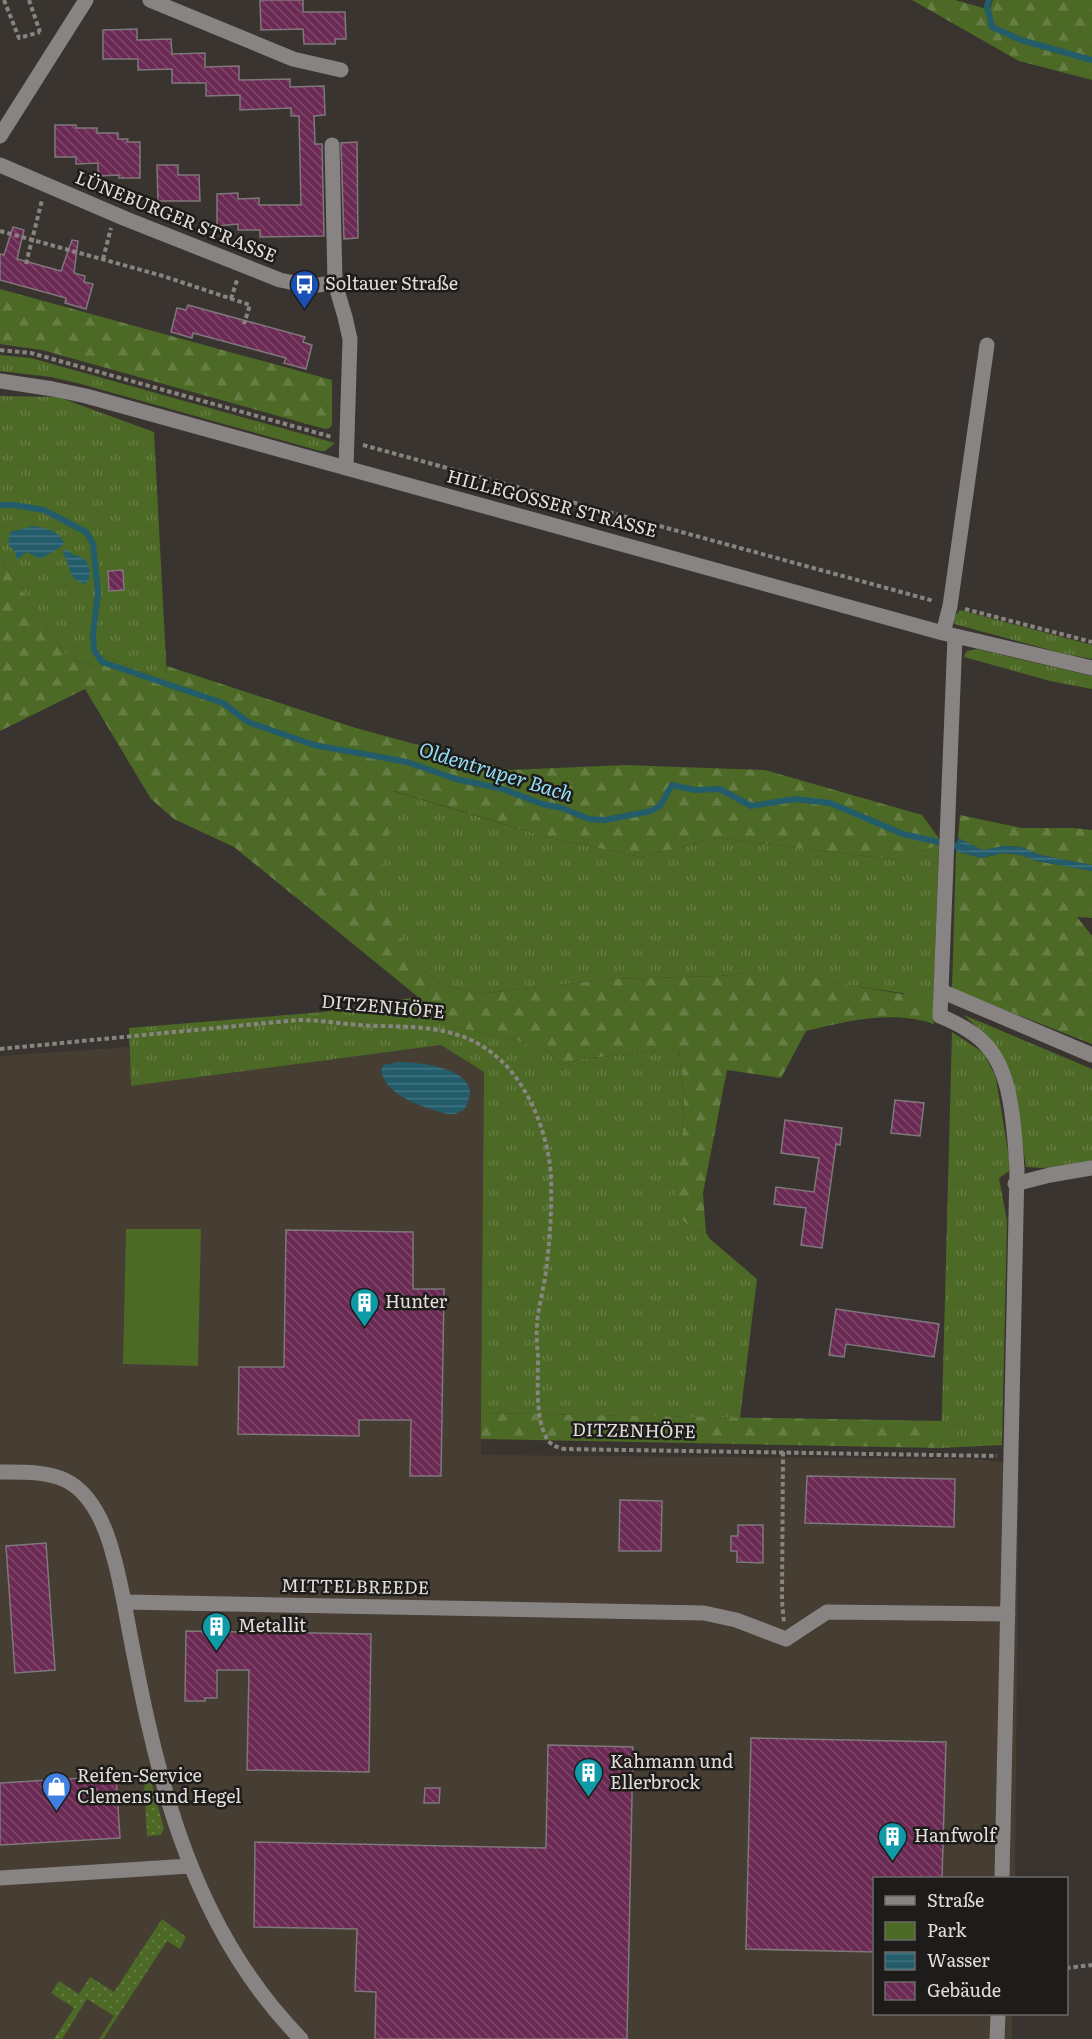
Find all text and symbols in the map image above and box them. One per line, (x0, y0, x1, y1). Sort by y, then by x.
street label: LÜNEBURGER STRASSE (72, 163, 281, 268)
bus stop icon: Soltauer Straße (288, 268, 320, 310)
place label: Soltauer Straße (325, 269, 458, 296)
street label: HILLEGOSSER STRASSE (444, 461, 661, 544)
water label: Oldentruper Bach (416, 732, 578, 808)
street label: DITZENHÖFE (320, 987, 446, 1024)
building icon: Hunter (348, 1286, 380, 1328)
place label: Hunter (385, 1287, 448, 1314)
street label: DITZENHÖFE (572, 1415, 696, 1444)
street label: MITTELBREEDE (281, 1571, 429, 1600)
building icon: Metallit (201, 1610, 233, 1652)
place label: Metallit (238, 1611, 307, 1638)
place label: Kahmann und Ellerbrock (610, 1747, 733, 1795)
building icon: Kahmann und Ellerbrock (573, 1756, 605, 1798)
place label: Reifen-Service Clemens und Hegel (77, 1761, 241, 1809)
shop icon: Reifen-Service Clemens und Hegel (40, 1770, 72, 1812)
building icon: Hanfwolf (877, 1820, 909, 1862)
place label: Hanfwolf (914, 1821, 998, 1848)
legend (873, 1877, 1068, 2015)
text: Straße (927, 1886, 984, 1913)
text: Park (927, 1916, 968, 1943)
text: Wasser (927, 1946, 990, 1973)
text: Gebäude (927, 1976, 1001, 2003)

